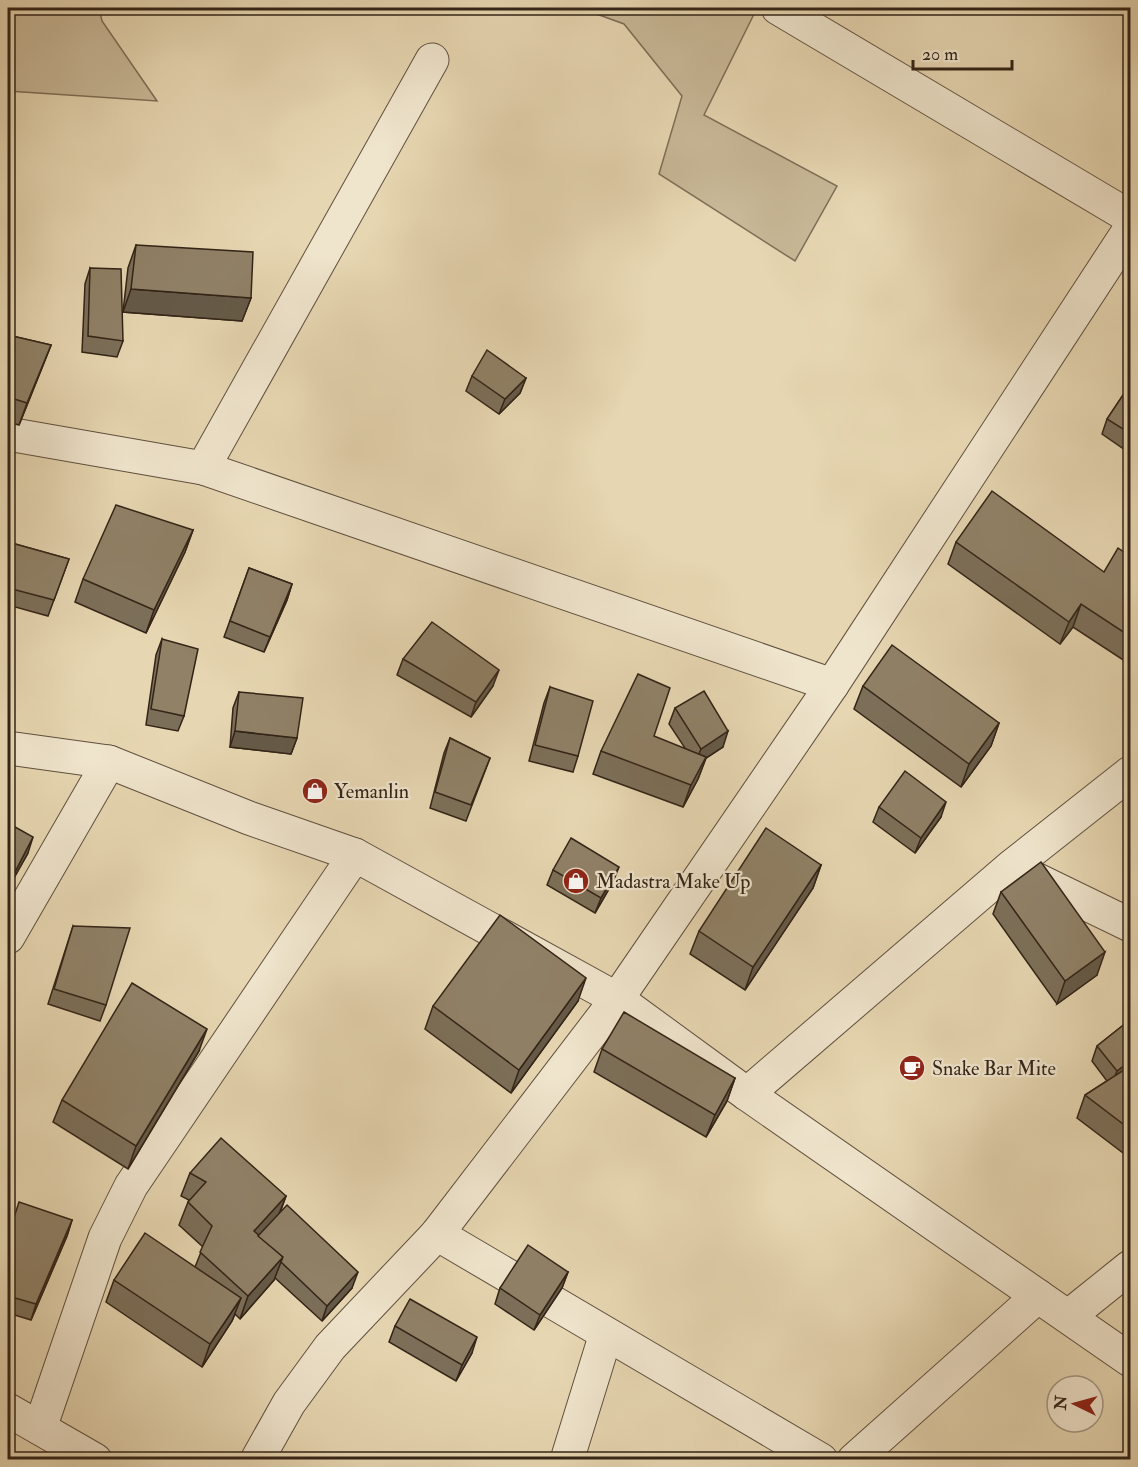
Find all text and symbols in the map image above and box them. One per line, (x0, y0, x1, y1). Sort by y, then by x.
scale bar (913, 33, 1012, 71)
text: 20 m (922, 43, 958, 66)
shop icon: Yemanlin (300, 776, 330, 806)
place label: Yemanlin (334, 779, 409, 804)
shop icon: Madastra Make Up (561, 866, 591, 896)
place label: Madastra Make Up (596, 869, 750, 895)
cafe icon: Snake Bar Mite (897, 1053, 927, 1083)
place label: Snake Bar Mite (932, 1056, 1056, 1081)
north arrow (1045, 1374, 1105, 1434)
text: N (1050, 1394, 1072, 1412)

